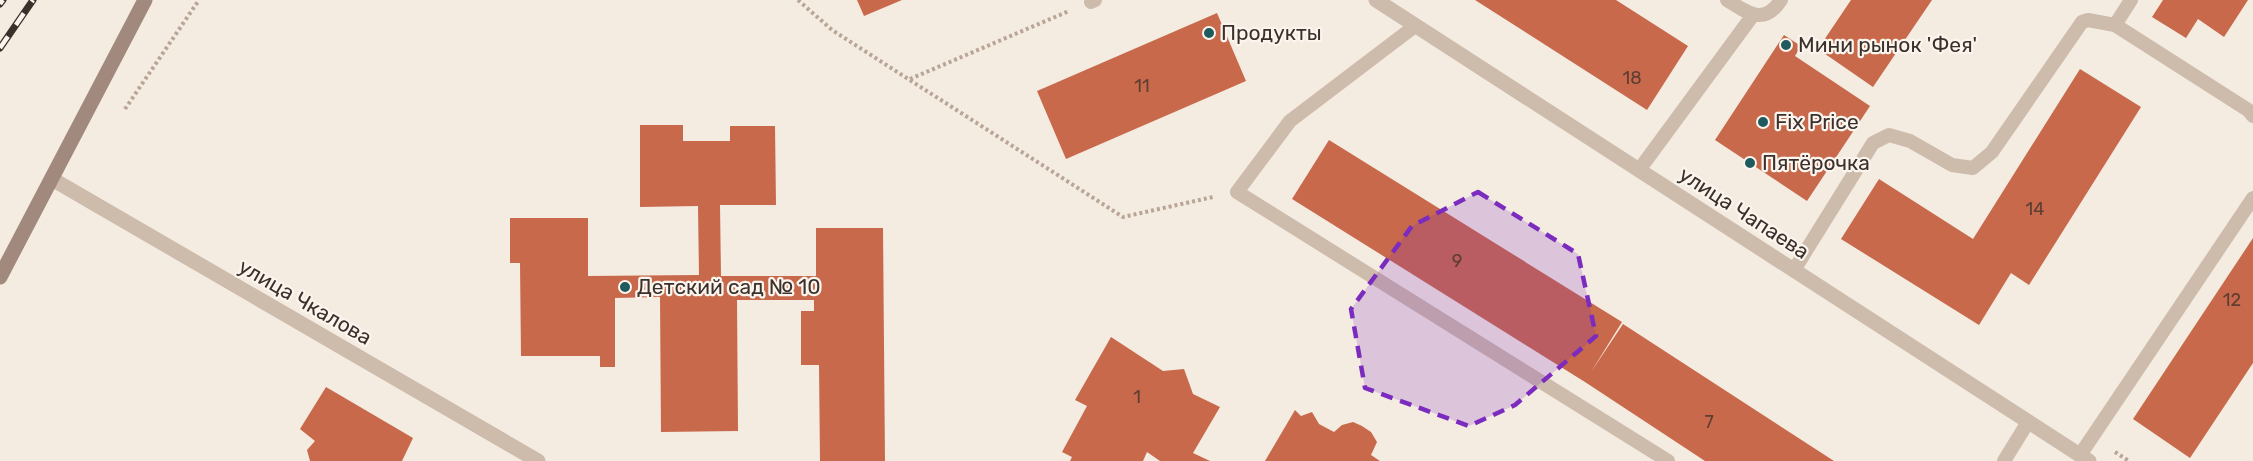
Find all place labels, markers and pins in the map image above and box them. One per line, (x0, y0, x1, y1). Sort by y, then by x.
place label: Продукты (1221, 20, 1322, 45)
marker: Продукты (1202, 26, 1216, 40)
place label: Мини рынок 'Фея' (1798, 32, 1977, 57)
marker: Мини рынок 'Фея' (1779, 38, 1793, 52)
place label: Fix Price (1775, 109, 1859, 134)
marker: Fix Price (1756, 115, 1770, 129)
place label: Пятёрочка (1762, 150, 1870, 175)
marker: Пятёрочка (1743, 156, 1757, 170)
place label: Детский сад № 10 (637, 274, 821, 299)
marker: Детский сад № 10 (618, 280, 632, 294)

